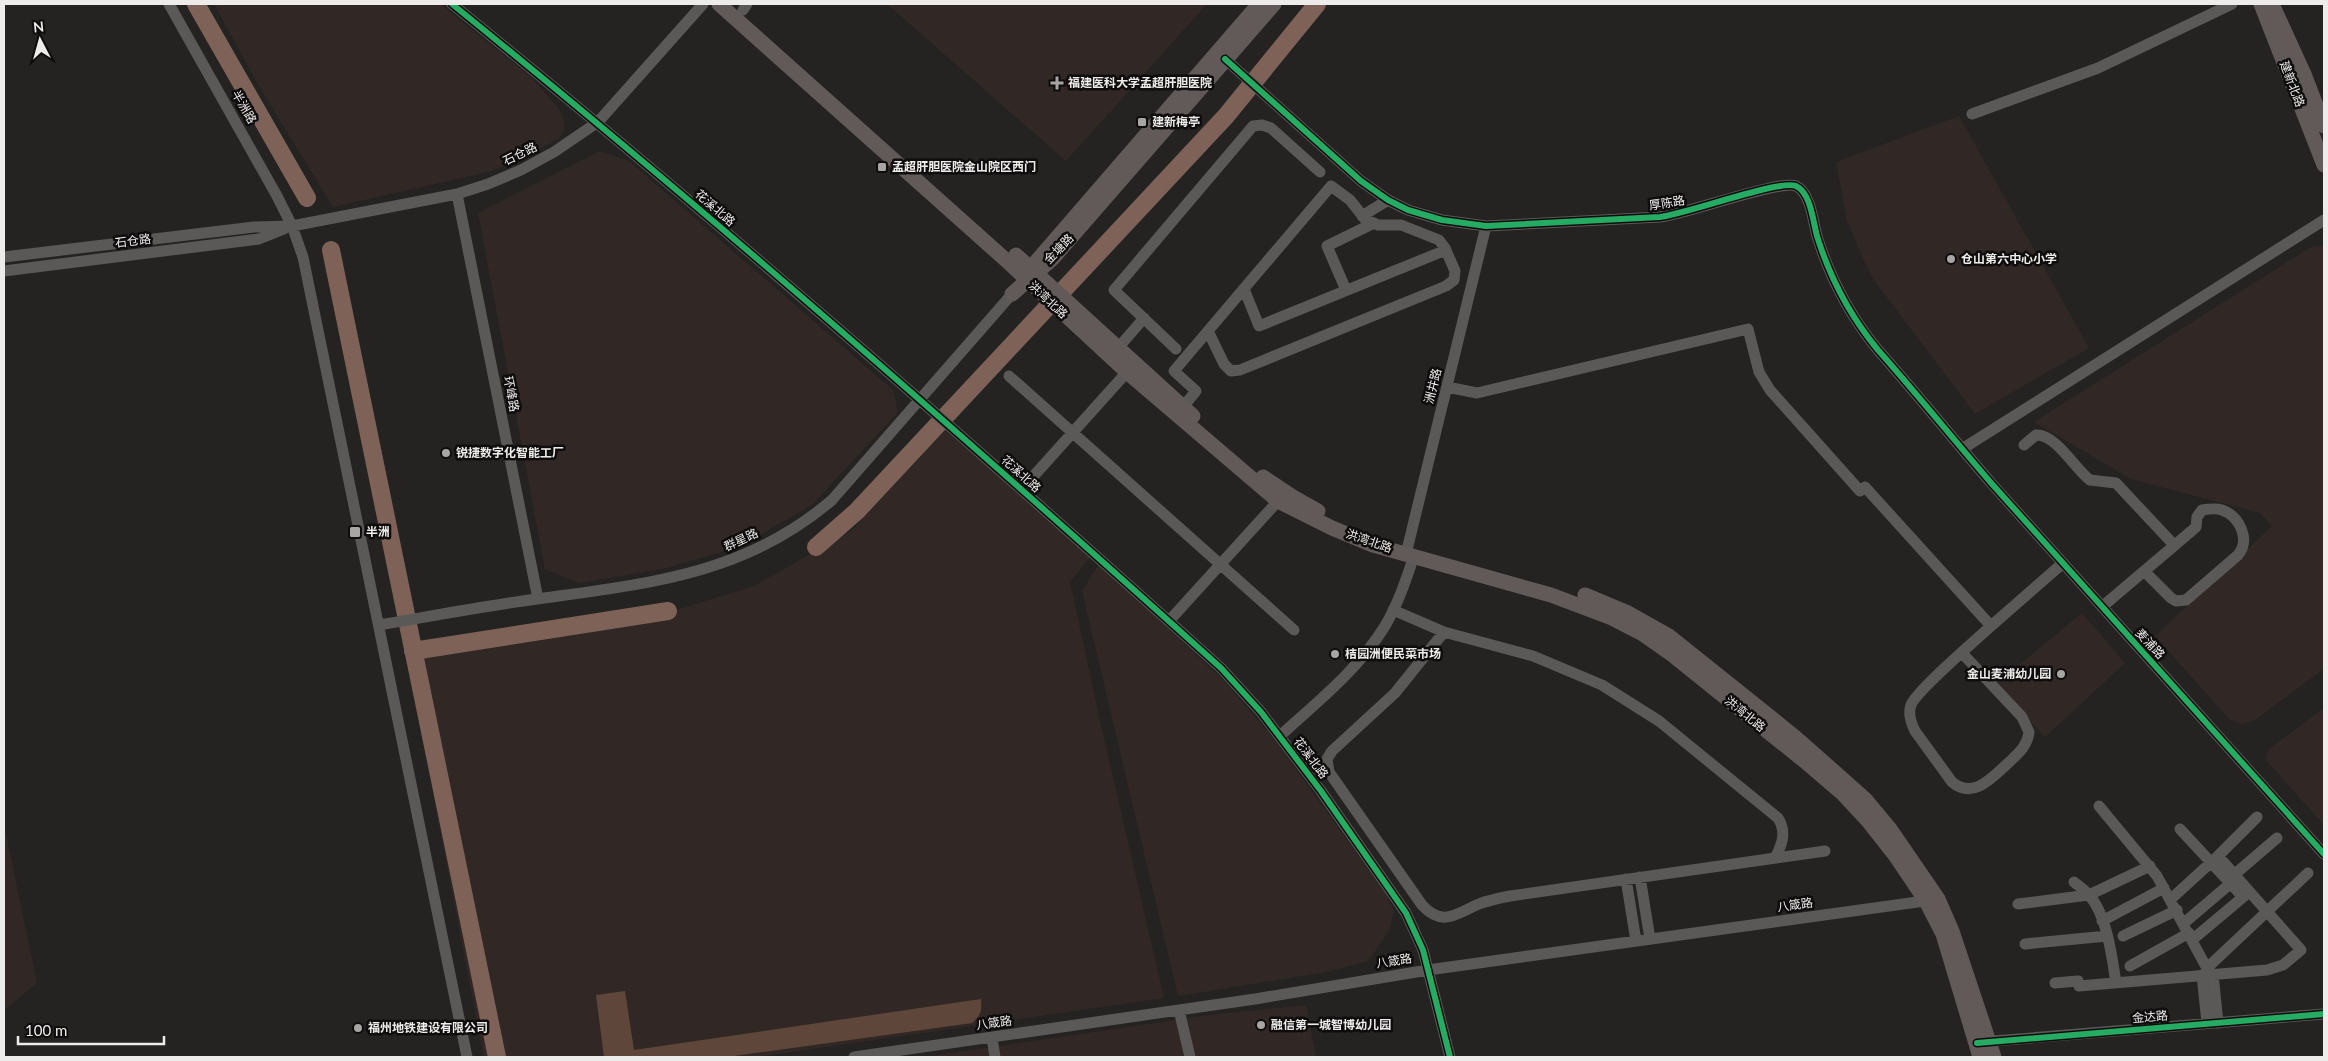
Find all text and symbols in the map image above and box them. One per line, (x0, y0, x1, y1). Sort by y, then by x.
north arrow (15, 15, 65, 65)
text: N (32, 18, 45, 36)
street label: 建新北路 (2277, 59, 2308, 109)
place label: 福建医科大学孟超肝胆医院 (1068, 75, 1212, 90)
marker: 福建医科大学孟超肝胆医院 (1050, 76, 1064, 90)
street label: 半洲路 (229, 87, 260, 126)
place label: 建新梅亭 (1152, 114, 1200, 129)
marker: 建新梅亭 (1136, 116, 1148, 128)
street label: 石仓路 (500, 139, 539, 168)
place label: 孟超肝胆医院金山院区西门 (892, 159, 1036, 174)
marker: 孟超肝胆医院金山院区西门 (876, 161, 888, 173)
street label: 花溪北路 (692, 186, 738, 229)
street label: 厚陈路 (1648, 192, 1686, 213)
street label: 金塘路 (1041, 230, 1077, 267)
street label: 石仓路 (114, 231, 152, 250)
place label: 仓山第六中心小学 (1961, 251, 2057, 266)
marker: 仓山第六中心小学 (1945, 253, 1957, 265)
street label: 洪湾北路 (1026, 278, 1071, 321)
street label: 洲井路 (1421, 367, 1444, 405)
street label: 环峰路 (501, 375, 522, 413)
place label: 锐捷数字化智能工厂 (456, 445, 564, 460)
marker: 锐捷数字化智能工厂 (440, 447, 452, 459)
street label: 花溪北路 (998, 452, 1044, 495)
place label: 半洲 (366, 524, 390, 539)
marker: 半洲 (348, 525, 362, 539)
street label: 群星路 (721, 525, 760, 554)
street label: 洪湾北路 (1344, 526, 1394, 555)
street label: 麦浦路 (2133, 625, 2168, 662)
place label: 桔园洲便民菜市场 (1345, 646, 1441, 661)
marker: 桔园洲便民菜市场 (1329, 648, 1341, 660)
place label: 金山麦浦幼儿园 (1967, 666, 2051, 681)
marker: 金山麦浦幼儿园 (2055, 668, 2067, 680)
street label: 洪湾北路 (1722, 693, 1769, 735)
street label: 花溪北路 (1291, 734, 1332, 781)
street label: 八箴路 (1776, 895, 1814, 914)
street label: 八箴路 (1375, 950, 1413, 971)
street label: 金达路 (2131, 1007, 2169, 1026)
street label: 八箴路 (975, 1013, 1013, 1032)
scale bar (18, 1014, 164, 1046)
place label: 融信第一城智博幼儿园 (1271, 1017, 1391, 1032)
marker: 融信第一城智博幼儿园 (1255, 1019, 1267, 1031)
place label: 福州地铁建设有限公司 (368, 1020, 488, 1035)
text: 100 m (25, 1021, 67, 1039)
marker: 福州地铁建设有限公司 (352, 1022, 364, 1034)

